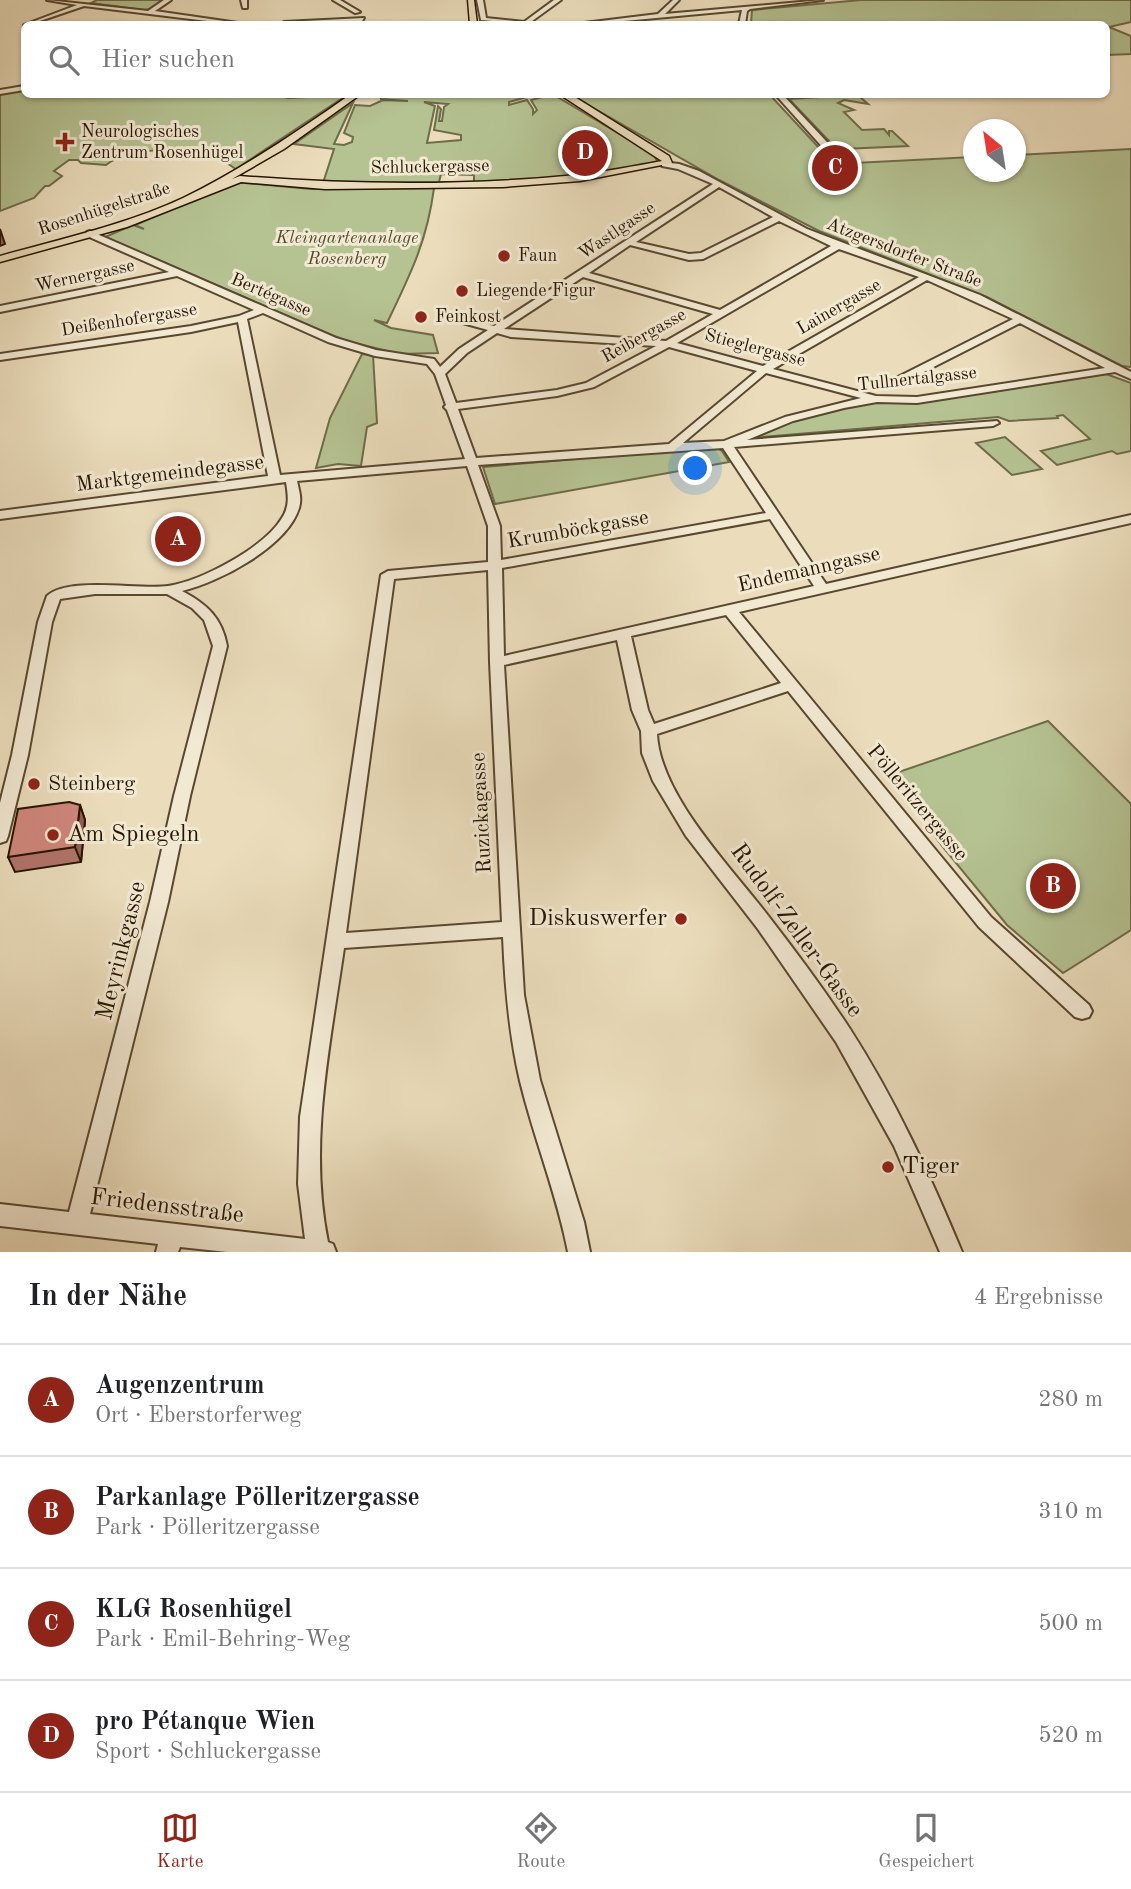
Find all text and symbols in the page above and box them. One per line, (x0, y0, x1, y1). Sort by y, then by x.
search box (21, 21, 1110, 98)
icon: search (45, 41, 83, 79)
text: Hier suchen (101, 47, 235, 73)
north arrow (963, 119, 1026, 182)
place label: Neurologisches Zentrum Rosenhügel (81, 123, 243, 162)
pin: D (562, 127, 608, 179)
marker: Neurologisches Zentrum Rosenhügel (55, 132, 75, 152)
pin: C (812, 142, 858, 194)
street label: Schluckergasse (371, 157, 489, 177)
street label: Rosenhügelstraße (36, 179, 172, 239)
street label: Wastlgasse (575, 199, 659, 263)
street label: Atzgersdorfer Straße (824, 215, 984, 291)
park label: Kleingartenanlage Rosenberg (275, 229, 418, 268)
place label: Faun (518, 247, 558, 265)
marker: Faun (496, 248, 512, 264)
street label: Wernergasse (34, 257, 136, 295)
street label: Bertégasse (228, 270, 314, 320)
street label: Lainergasse (794, 276, 884, 338)
place label: Liegende Figur (476, 282, 596, 300)
marker: Liegende Figur (454, 283, 470, 299)
street label: Deißenhofergasse (60, 300, 198, 340)
street label: Reibergasse (599, 305, 689, 367)
place label: Feinkost (435, 308, 501, 326)
marker: Feinkost (413, 309, 429, 325)
street label: Stieglergasse (703, 326, 807, 370)
street label: Tullnertalgasse (856, 364, 978, 394)
your location (678, 451, 712, 485)
street label: Marktgemeindegasse (75, 452, 265, 496)
street label: Krumböckgasse (506, 507, 650, 553)
pin: A (155, 513, 201, 565)
street label: Endemanngasse (736, 543, 882, 597)
street label: Pölleritzergasse (863, 741, 971, 865)
street label: Ruzickagasse (468, 752, 496, 874)
place label: Steinberg (48, 774, 136, 795)
marker: Steinberg (26, 776, 42, 792)
place label: Am Spiegeln (67, 823, 199, 847)
marker: Am Spiegeln (45, 827, 61, 843)
street label: Rudolf-Zeller-Gasse (725, 840, 867, 1022)
pin: B (1030, 860, 1076, 912)
street label: Meyrinkgasse (93, 879, 151, 1023)
place label: Diskuswerfer (529, 907, 667, 931)
marker: Diskuswerfer (673, 911, 689, 927)
place label: Tiger (902, 1155, 960, 1179)
marker: Tiger (880, 1159, 896, 1175)
street label: Friedensstraße (89, 1186, 245, 1228)
text: In der Nähe (28, 1282, 187, 1312)
text: 4 Ergebnisse (974, 1286, 1103, 1309)
text: Augenzentrum (95, 1373, 265, 1399)
text: A (42, 1388, 60, 1411)
text: 280 m (1038, 1388, 1103, 1411)
text: Ort · Eberstorferweg (95, 1404, 302, 1427)
text: Parkanlage Pölleritzergasse (95, 1485, 420, 1511)
text: B (43, 1500, 59, 1523)
text: 310 m (1038, 1500, 1103, 1523)
text: Park · Pölleritzergasse (95, 1516, 320, 1539)
text: KLG Rosenhügel (95, 1597, 292, 1623)
text: C (43, 1612, 59, 1635)
text: 500 m (1038, 1612, 1103, 1635)
text: Park · Emil-Behring-Weg (95, 1628, 350, 1651)
text: pro Pétanque Wien (95, 1709, 315, 1735)
text: D (42, 1724, 60, 1747)
text: 520 m (1038, 1724, 1103, 1747)
text: Sport · Schluckergasse (95, 1740, 321, 1763)
tab: Karte (157, 1809, 203, 1874)
tab: Route (517, 1809, 565, 1874)
tab: Gespeichert (878, 1809, 974, 1874)

